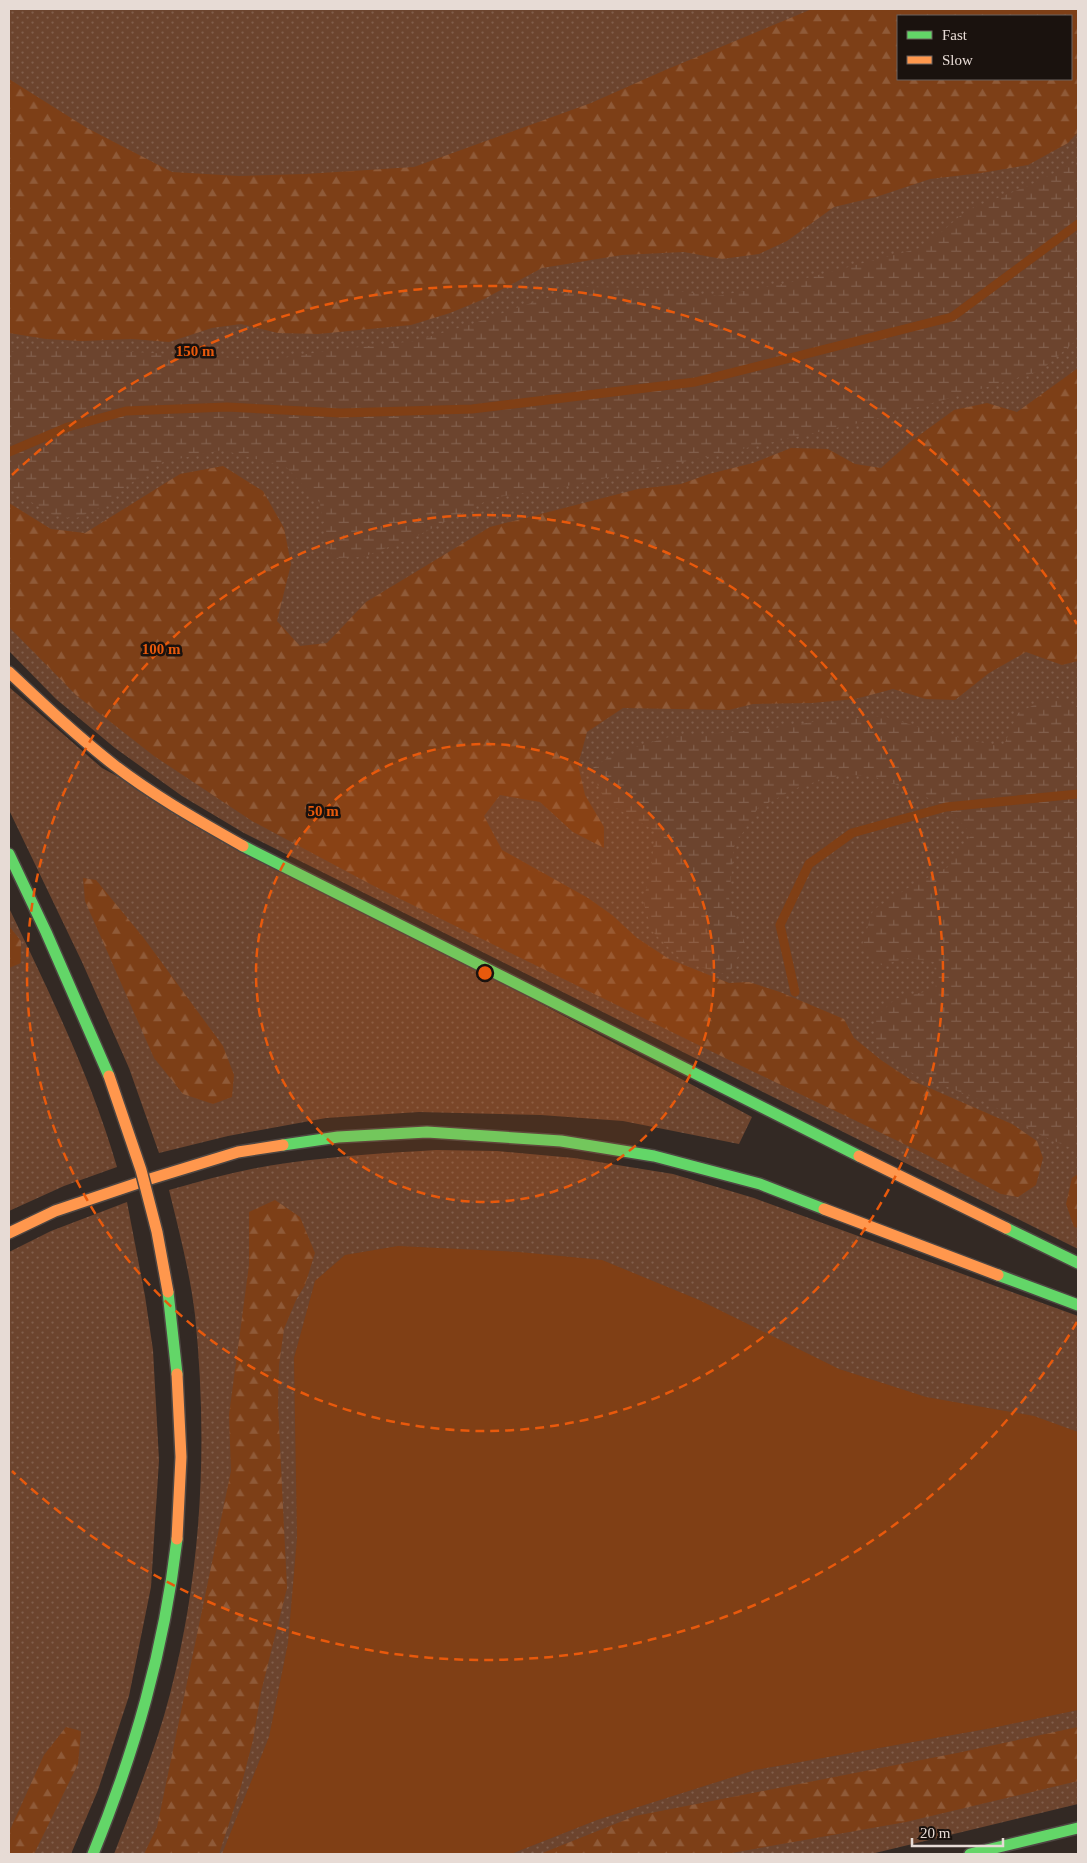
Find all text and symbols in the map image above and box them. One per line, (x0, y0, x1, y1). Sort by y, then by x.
legend (897, 15, 1072, 80)
text: Fast (942, 27, 968, 43)
text: Slow (942, 52, 973, 68)
text: 150 m (176, 343, 215, 359)
text: 100 m (142, 641, 181, 657)
text: 50 m (307, 803, 339, 819)
centre of rings (476, 964, 494, 982)
scale bar (912, 1816, 1003, 1848)
text: 20 m (920, 1825, 951, 1841)

